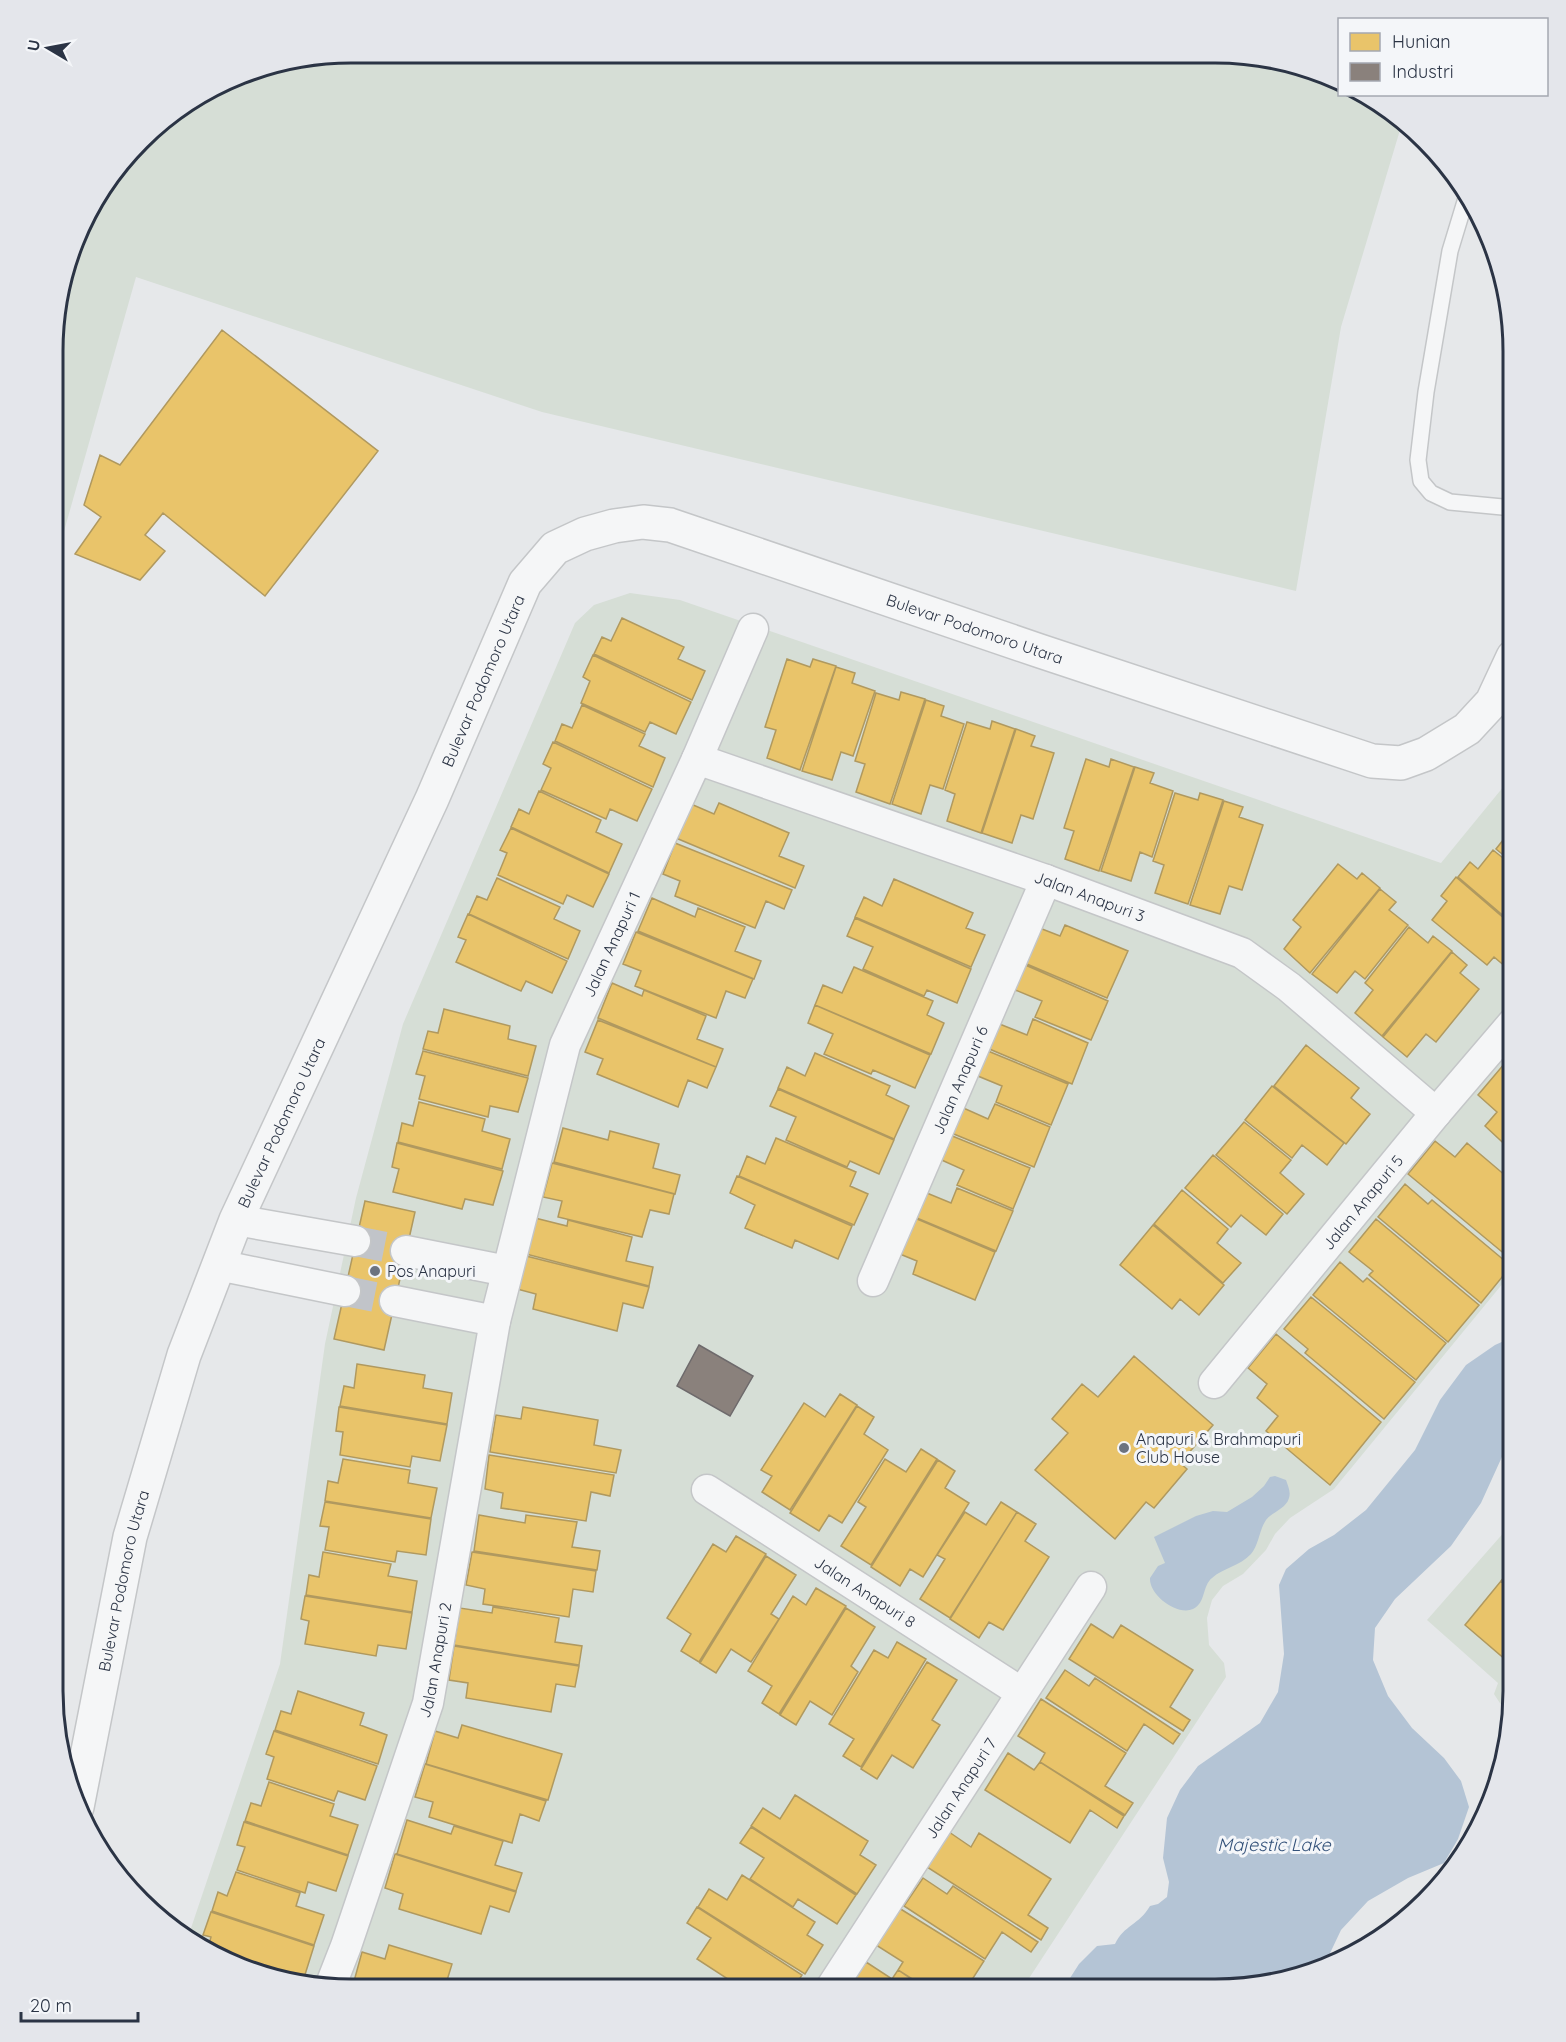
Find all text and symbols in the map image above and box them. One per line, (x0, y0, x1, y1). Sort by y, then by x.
north arrow (18, 18, 78, 78)
legend (1338, 18, 1548, 96)
text: Hunian (1392, 30, 1451, 53)
text: U (22, 38, 44, 53)
text: Industri (1392, 60, 1454, 83)
street label: Bulevar Podomoro Utara (884, 589, 1066, 668)
street label: Bulevar Podomoro Utara (437, 591, 529, 770)
street label: Jalan Anapuri 3 (1032, 867, 1148, 926)
street label: Jalan Anapuri 1 (579, 888, 644, 1000)
street label: Jalan Anapuri 6 (927, 1022, 992, 1137)
street label: Bulevar Podomoro Utara (233, 1034, 330, 1211)
street label: Jalan Anapuri 5 (1318, 1151, 1407, 1254)
place label: Pos Anapuri (387, 1261, 476, 1281)
marker: Pos Anapuri (368, 1264, 382, 1278)
place label: Anapuri & Brahmapuri Club House (1136, 1429, 1301, 1467)
marker: Anapuri & Brahmapuri Club House (1117, 1441, 1131, 1455)
street label: Bulevar Podomoro Utara (94, 1488, 153, 1673)
street label: Jalan Anapuri 8 (811, 1552, 919, 1632)
street label: Jalan Anapuri 2 (414, 1601, 455, 1720)
street label: Jalan Anapuri 7 (920, 1734, 1000, 1842)
water label: Majestic Lake (1217, 1833, 1331, 1856)
scale bar (21, 1985, 138, 2023)
text: 20 m (30, 1994, 72, 2017)

